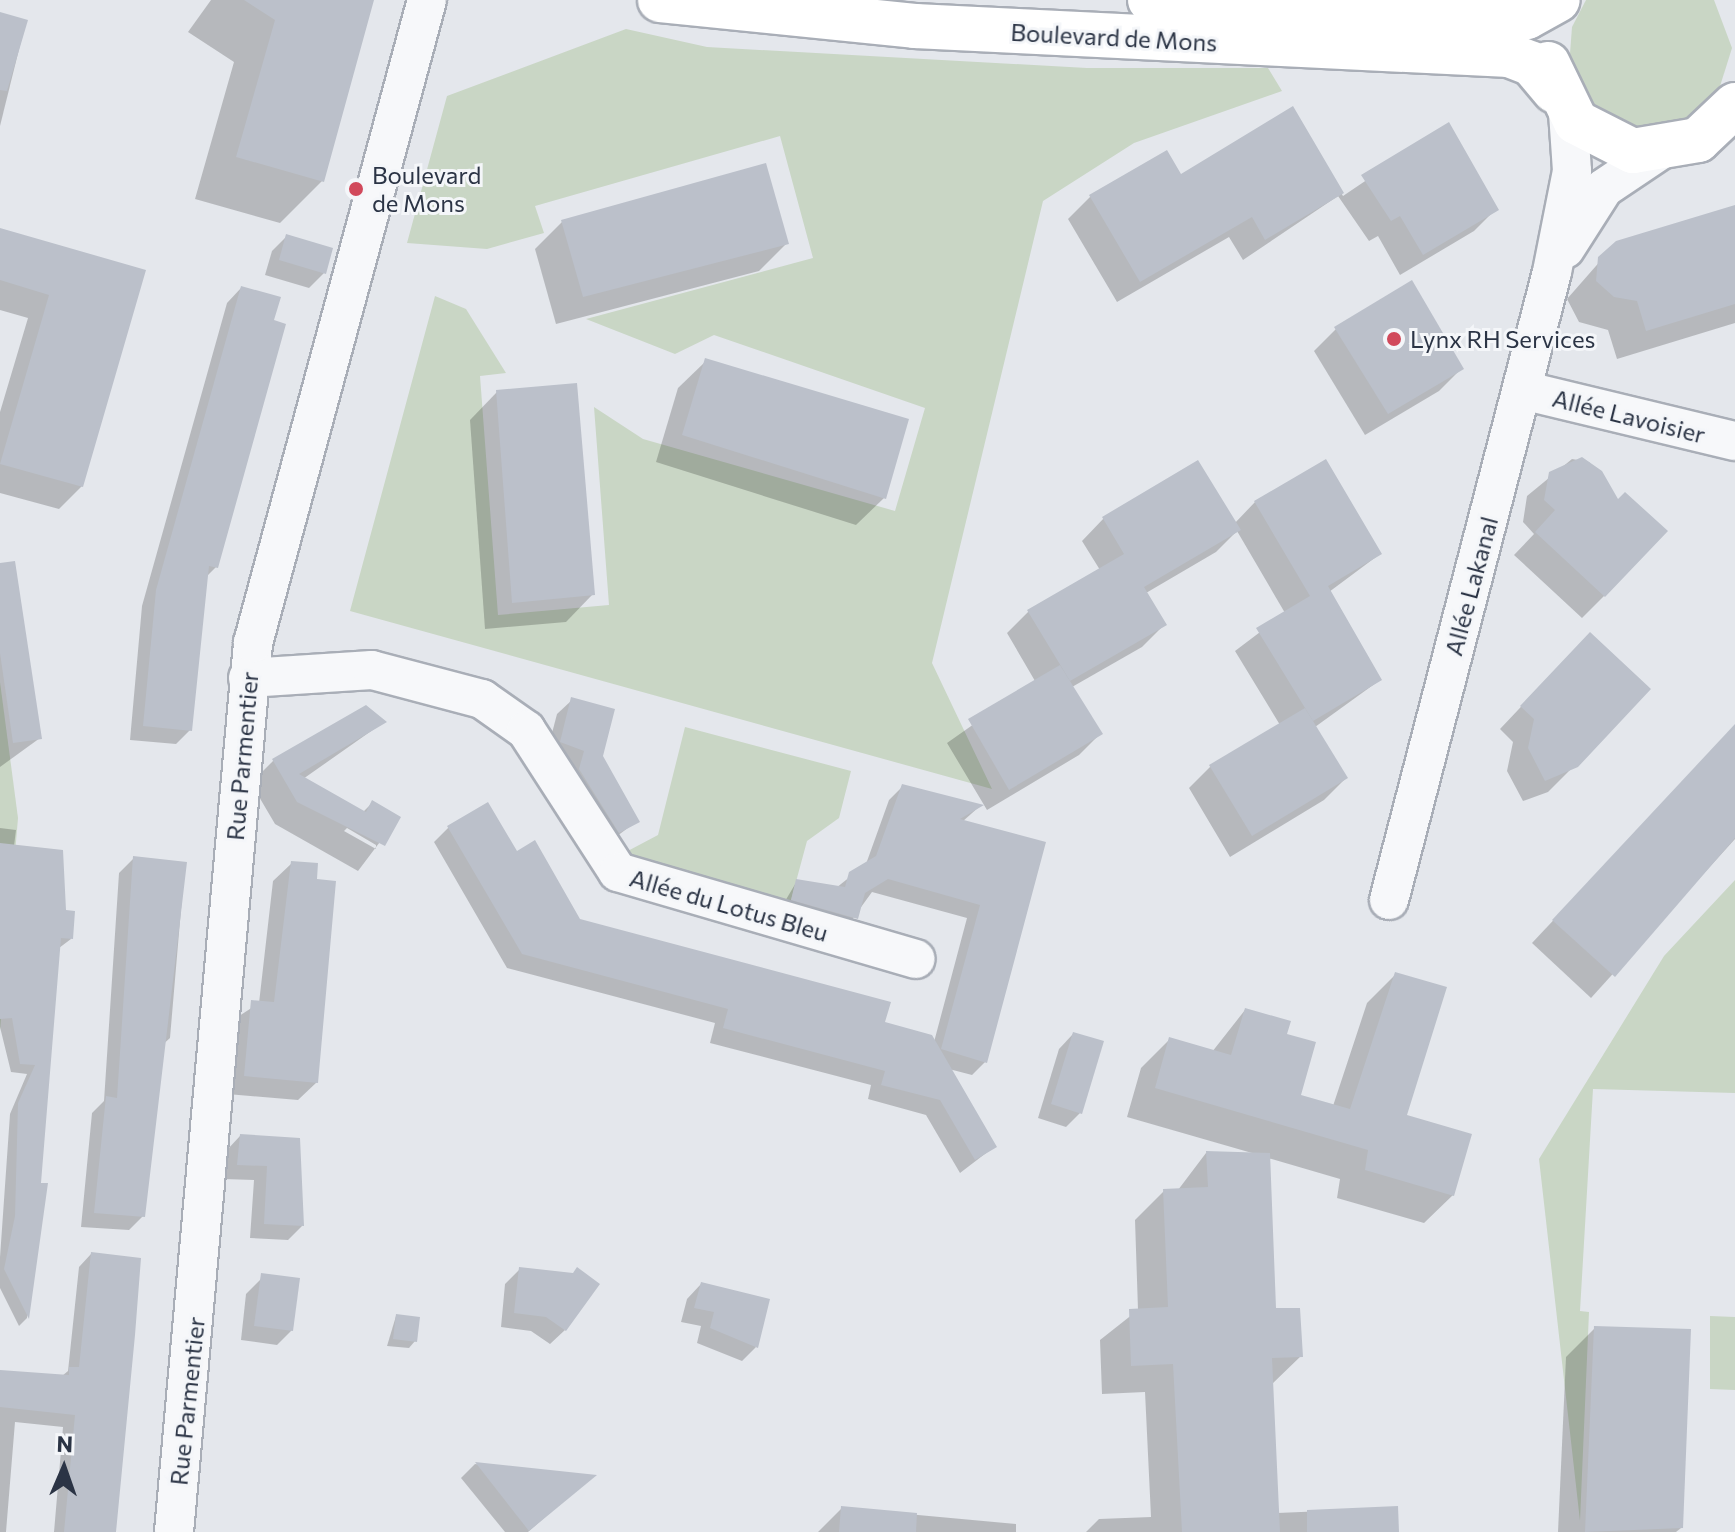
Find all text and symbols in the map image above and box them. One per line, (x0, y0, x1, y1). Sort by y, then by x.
street label: Boulevard de Mons (1010, 17, 1218, 57)
place label: Boulevard de Mons (372, 161, 481, 217)
marker: Boulevard de Mons (347, 180, 365, 198)
place label: Lynx RH Services (1410, 325, 1596, 353)
marker: Lynx RH Services (1385, 330, 1403, 348)
street label: Allée Lavoisier (1550, 383, 1708, 449)
street label: Allée Lakanal (1439, 513, 1503, 659)
street label: Rue Parmentier (220, 670, 264, 842)
street label: Allée du Lotus Bleu (627, 863, 831, 947)
street label: Rue Parmentier (164, 1315, 210, 1487)
north arrow (24, 1428, 104, 1508)
text: N (56, 1430, 74, 1457)

